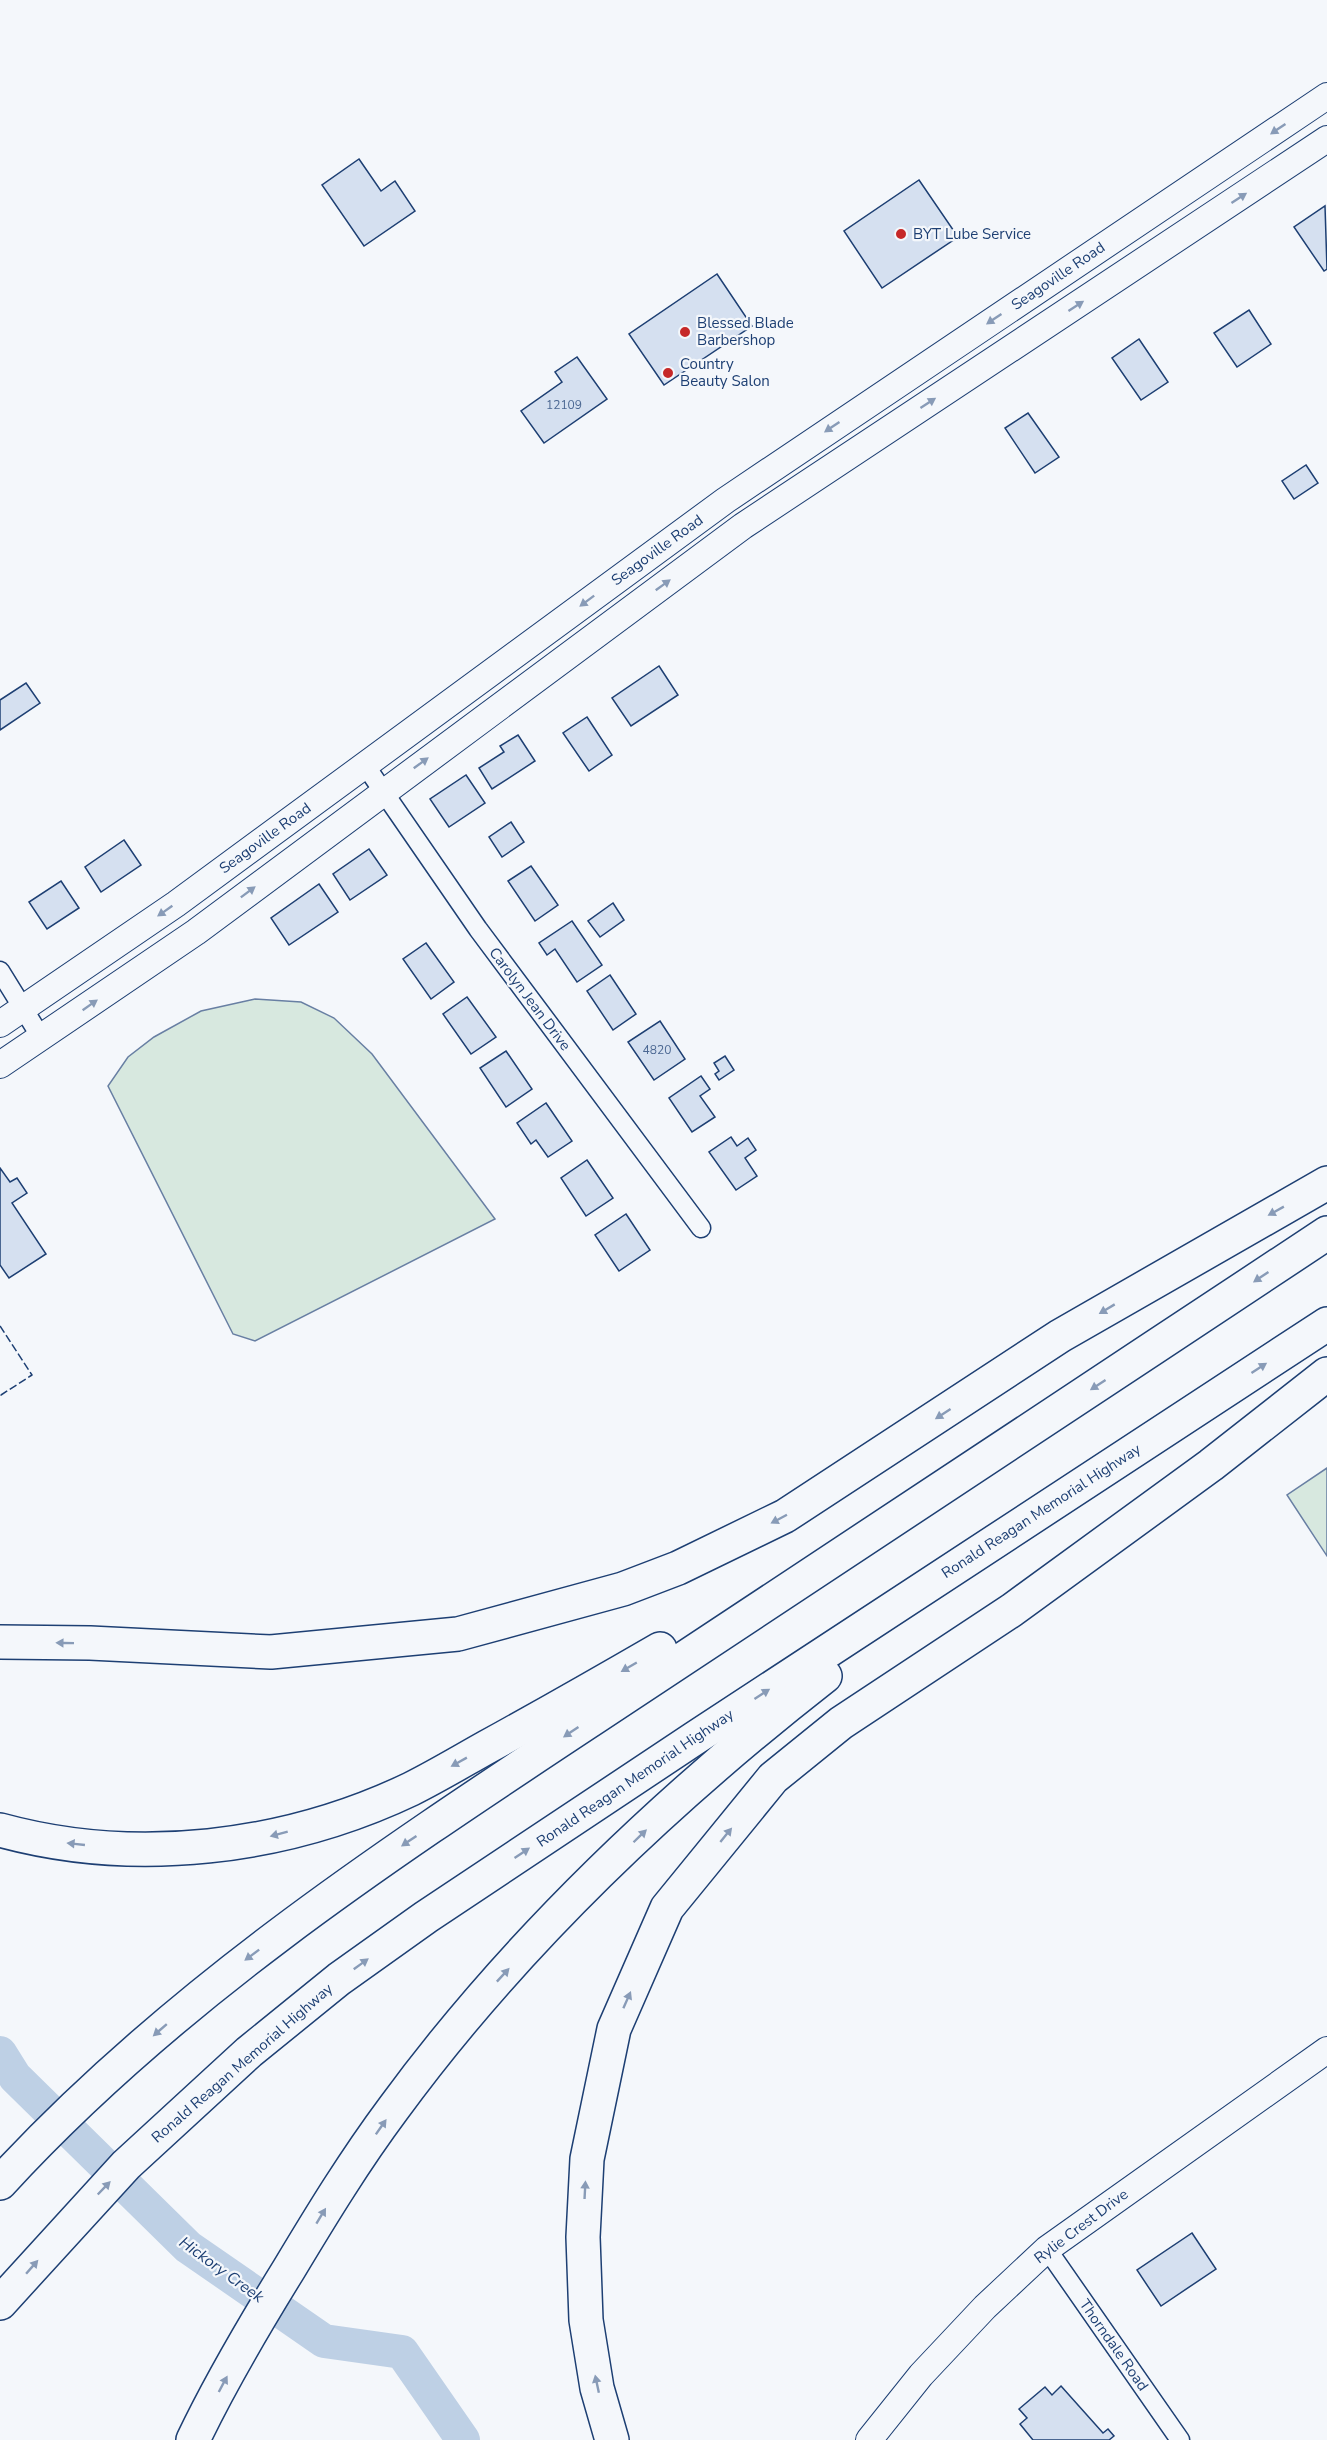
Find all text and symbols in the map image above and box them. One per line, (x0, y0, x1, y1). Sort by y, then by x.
one-way arrow (1270, 123, 1287, 134)
one-way arrow (1230, 192, 1246, 204)
place label: BYT Lube Service (913, 224, 1031, 244)
marker: BYT Lube Service (894, 227, 908, 241)
street label: Seagoville Road (1007, 237, 1109, 315)
one-way arrow (1068, 300, 1084, 311)
place label: Blessed Blade Barbershop (697, 313, 794, 350)
one-way arrow (987, 313, 1003, 325)
marker: Blessed Blade Barbershop (678, 325, 692, 339)
place label: Country Beauty Salon (680, 354, 770, 391)
marker: Country Beauty Salon (661, 366, 675, 380)
house number: 12109 (546, 397, 582, 413)
one-way arrow (920, 398, 936, 409)
one-way arrow (824, 422, 840, 433)
street label: Seagoville Road (607, 510, 707, 590)
one-way arrow (654, 579, 670, 591)
one-way arrow (580, 595, 596, 607)
one-way arrow (413, 757, 429, 769)
street label: Seagoville Road (215, 798, 315, 878)
one-way arrow (241, 887, 256, 899)
one-way arrow (158, 905, 174, 917)
street label: Carolyn Jean Drive (485, 943, 575, 1055)
one-way arrow (81, 999, 97, 1011)
house number: 4820 (643, 1042, 671, 1058)
one-way arrow (1268, 1206, 1284, 1217)
one-way arrow (1253, 1271, 1269, 1282)
one-way arrow (1099, 1303, 1115, 1314)
one-way arrow (1251, 1363, 1267, 1374)
one-way arrow (1090, 1379, 1107, 1390)
one-way arrow (935, 1408, 951, 1419)
street label: Ronald Reagan Memorial Highway (938, 1439, 1145, 1583)
one-way arrow (770, 1514, 787, 1524)
one-way arrow (56, 1638, 75, 1648)
one-way arrow (621, 1661, 638, 1671)
one-way arrow (753, 1689, 770, 1700)
street label: Ronald Reagan Memorial Highway (532, 1704, 738, 1852)
one-way arrow (563, 1727, 580, 1738)
one-way arrow (451, 1757, 468, 1767)
one-way arrow (720, 1827, 733, 1843)
one-way arrow (632, 1829, 647, 1843)
one-way arrow (270, 1830, 288, 1839)
one-way arrow (402, 1835, 418, 1847)
one-way arrow (66, 1839, 85, 1849)
one-way arrow (513, 1848, 530, 1859)
one-way arrow (244, 1949, 259, 1961)
one-way arrow (352, 1958, 368, 1970)
one-way arrow (496, 1968, 509, 1983)
street label: Ronald Reagan Memorial Highway (147, 1979, 337, 2147)
one-way arrow (622, 1992, 631, 2009)
one-way arrow (153, 2023, 168, 2036)
one-way arrow (375, 2119, 387, 2135)
one-way arrow (581, 2180, 590, 2199)
one-way arrow (96, 2182, 110, 2196)
street label: Rylie Crest Drive (1030, 2184, 1132, 2268)
one-way arrow (316, 2208, 327, 2224)
water label: Hickory Creek (175, 2232, 269, 2309)
one-way arrow (25, 2260, 38, 2275)
street label: Thorndale Road (1075, 2295, 1153, 2395)
one-way arrow (592, 2374, 601, 2393)
one-way arrow (218, 2376, 228, 2393)

